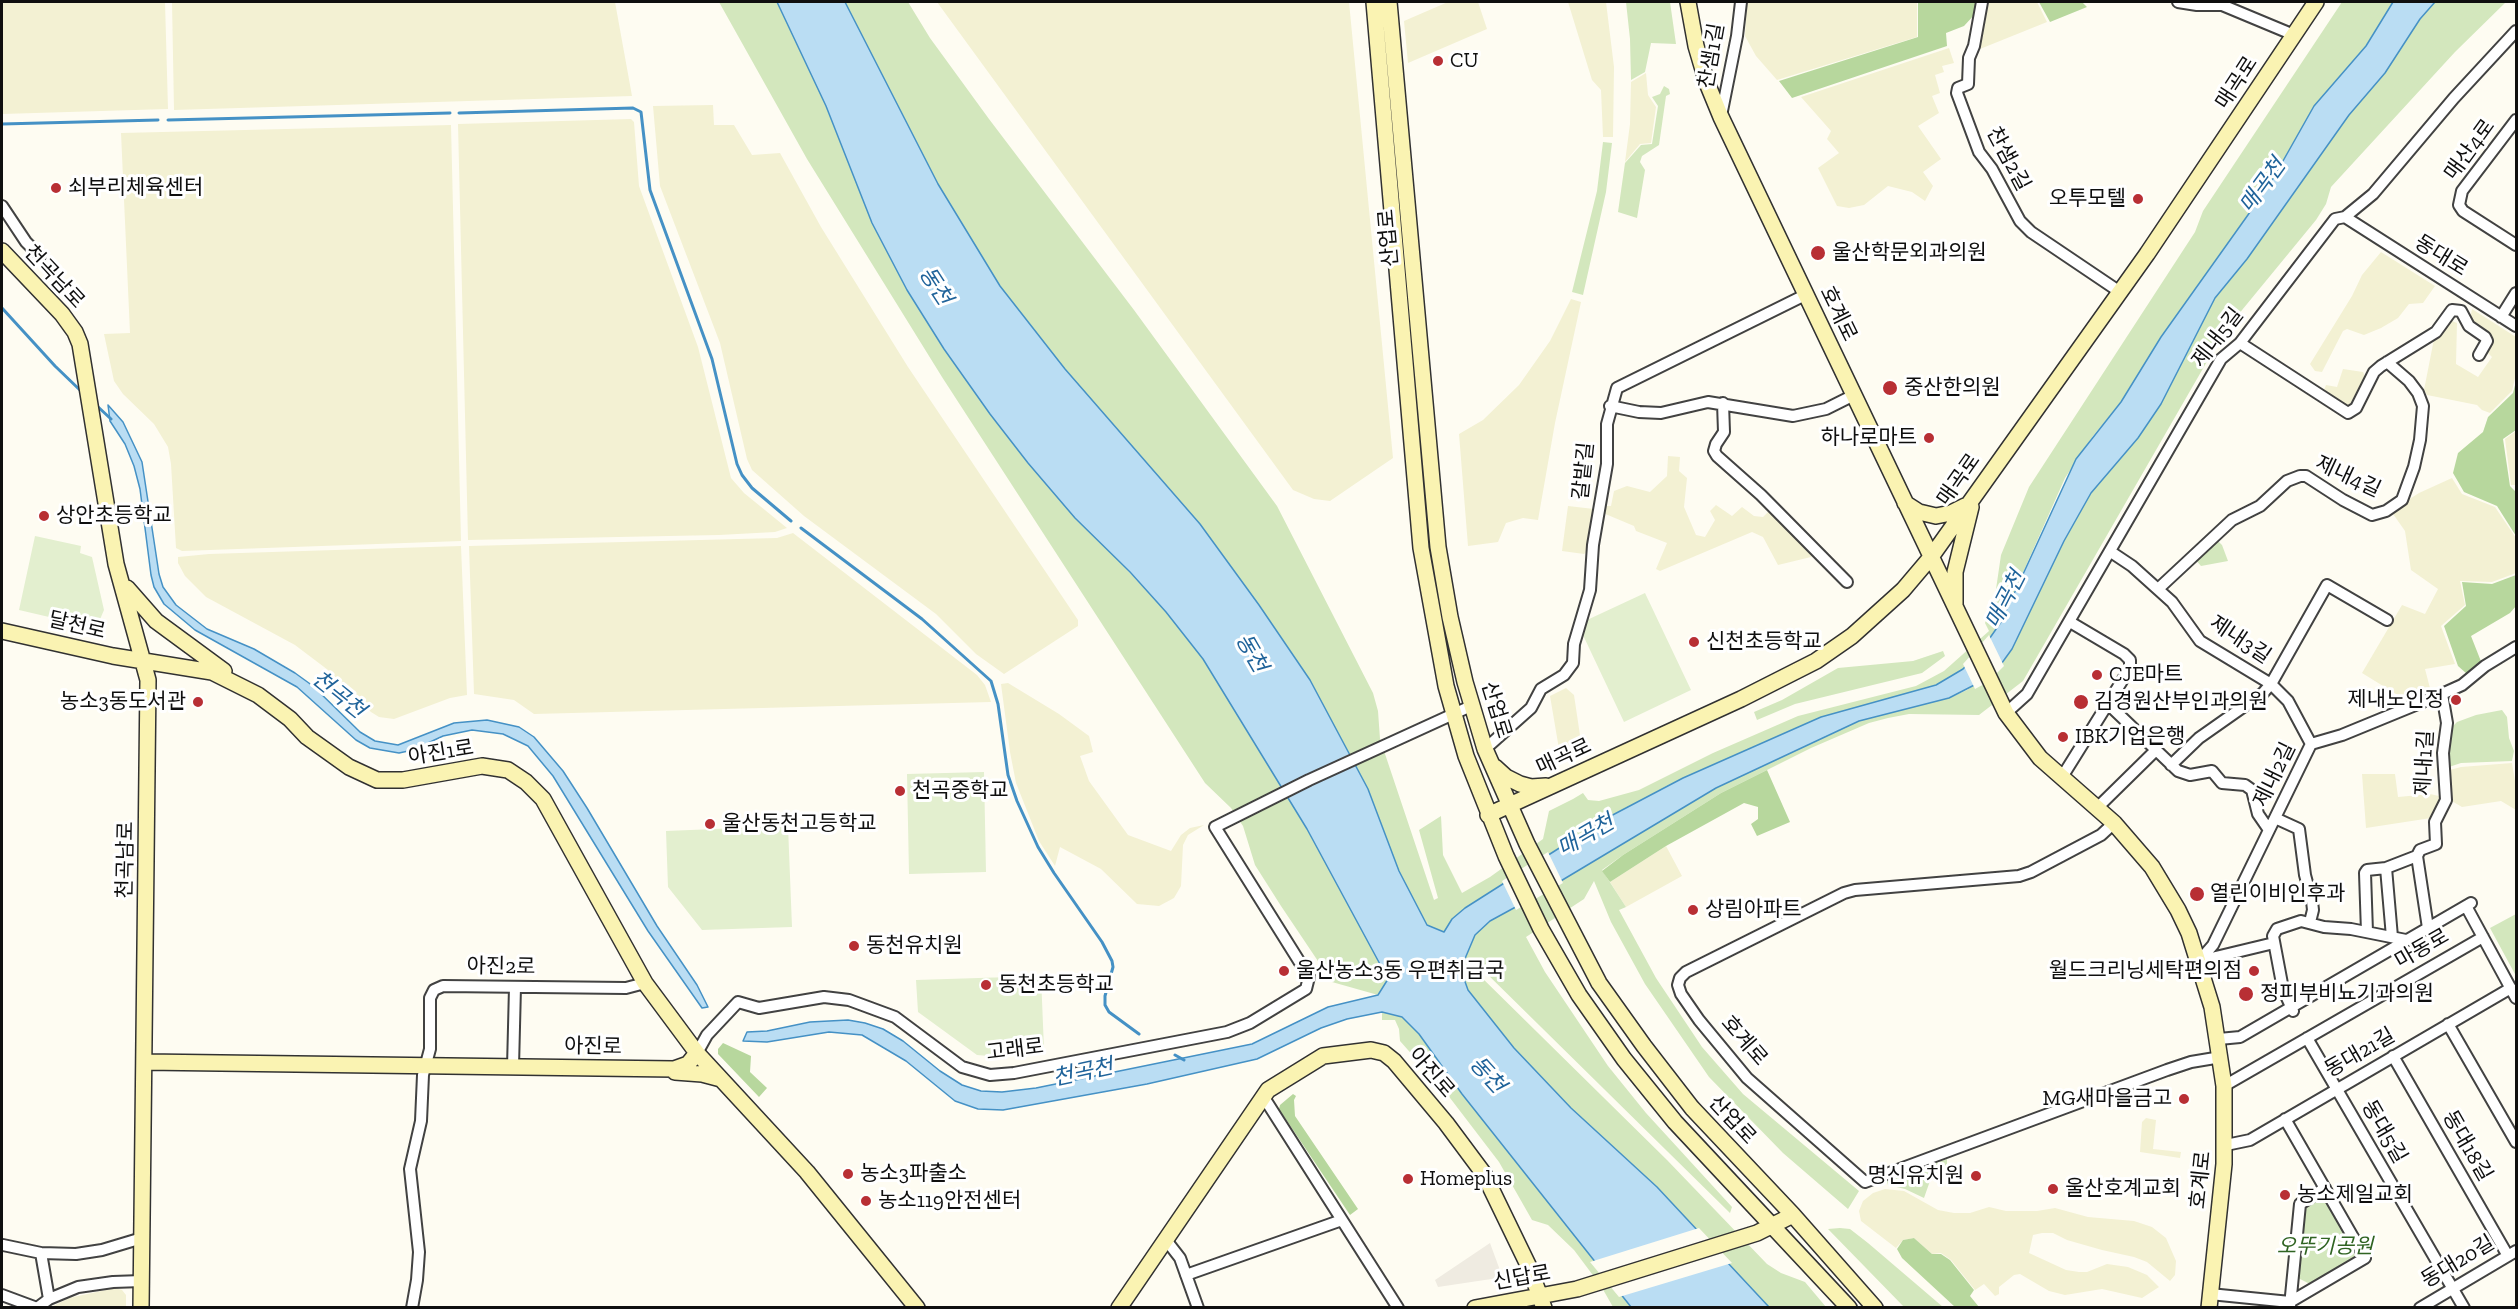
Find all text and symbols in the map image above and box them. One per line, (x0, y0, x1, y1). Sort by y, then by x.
street label: 찬샘1길 (1694, 21, 1730, 91)
place label: CU (1450, 48, 1479, 74)
street label: 매곡로 (2211, 52, 2263, 114)
marker: CU (1431, 54, 1445, 68)
street label: 매산4로 (2439, 115, 2501, 185)
street label: 찬샘2길 (1981, 123, 2035, 195)
water label: 매곡천 (2234, 154, 2292, 218)
place label: 쇠부리체육센터 (68, 175, 203, 201)
marker: 쇠부리체육센터 (49, 181, 63, 195)
place label: 오투모텔 (2049, 186, 2126, 212)
marker: 오투모텔 (2131, 192, 2145, 206)
street label: 산업로 (1374, 208, 1404, 268)
street label: 동대로 (2410, 230, 2472, 282)
street label: 천곡남로 (18, 240, 90, 314)
place label: 울산학문외과의원 (1832, 240, 1987, 266)
marker: 울산학문외과의원 (1809, 244, 1827, 262)
water label: 동천 (913, 262, 957, 310)
street label: 호계로 (1814, 282, 1862, 346)
street label: 제내5길 (2187, 303, 2249, 373)
place label: 중산한의원 (1904, 375, 2001, 401)
marker: 중산한의원 (1881, 379, 1899, 397)
place label: 하나로마트 (1820, 425, 1917, 451)
marker: 하나로마트 (1922, 431, 1936, 445)
street label: 갈밭길 (1568, 441, 1600, 501)
street label: 매곡로 (1932, 449, 1986, 511)
street label: 제내4길 (2311, 451, 2385, 503)
place label: 상안초등학교 (56, 503, 172, 529)
marker: 상안초등학교 (37, 509, 51, 523)
water label: 매곡천 (1980, 567, 2032, 633)
street label: 달천로 (46, 607, 108, 645)
street label: 제내3길 (2205, 610, 2275, 670)
water label: 동천 (1229, 629, 1273, 677)
place label: 신천초등학교 (1706, 629, 1822, 655)
marker: 신천초등학교 (1687, 635, 1701, 649)
place label: CJE마트 (2109, 662, 2183, 688)
water label: 천곡천 (306, 666, 370, 724)
marker: CJE마트 (2090, 668, 2104, 682)
street label: 산업로 (1475, 679, 1517, 741)
place label: 제내노인정 (2347, 687, 2444, 713)
place label: 농소3동도서관 (60, 689, 186, 715)
place label: 김경원산부인과의원 (2094, 689, 2268, 715)
marker: 김경원산부인과의원 (2072, 693, 2090, 711)
marker: 제내노인정 (2449, 693, 2463, 707)
marker: 농소3동도서관 (191, 695, 205, 709)
place label: IBK기업은행 (2075, 724, 2185, 750)
street label: 제내1길 (2411, 729, 2439, 797)
marker: IBK기업은행 (2056, 730, 2070, 744)
street label: 매곡로 (1532, 733, 1596, 781)
street label: 아진1로 (406, 735, 476, 771)
street label: 제내2길 (2249, 739, 2301, 811)
place label: 천곡중학교 (912, 778, 1009, 804)
marker: 천곡중학교 (893, 784, 907, 798)
water label: 매곡천 (1553, 809, 1619, 863)
place label: 울산동천고등학교 (722, 811, 877, 837)
marker: 울산동천고등학교 (703, 817, 717, 831)
street label: 천곡남로 (113, 821, 139, 899)
place label: 열린이비인후과 (2210, 881, 2345, 907)
marker: 열린이비인후과 (2188, 885, 2206, 903)
place label: 상림아파트 (1705, 897, 1802, 923)
marker: 상림아파트 (1686, 903, 1700, 917)
street label: 마동로 (2391, 924, 2453, 974)
place label: 동천유치원 (866, 933, 963, 959)
marker: 동천유치원 (847, 939, 861, 953)
street label: 아진2로 (466, 954, 536, 980)
place label: 울산농소3동 우편취급국 (1296, 958, 1504, 984)
place label: 월드크리닝세탁편의점 (2049, 958, 2242, 984)
marker: 울산농소3동 우편취급국 (1277, 964, 1291, 978)
marker: 월드크리닝세탁편의점 (2247, 964, 2261, 978)
place label: 동천초등학교 (998, 972, 1114, 998)
marker: 동천초등학교 (979, 978, 993, 992)
place label: 정피부비뇨기과의원 (2260, 981, 2434, 1007)
marker: 정피부비뇨기과의원 (2237, 985, 2255, 1003)
street label: 호계로 (1715, 1011, 1773, 1071)
street label: 동대21길 (2320, 1023, 2400, 1083)
street label: 아진로 (564, 1034, 622, 1060)
street label: 고래로 (985, 1034, 1045, 1066)
street label: 아진로 (1402, 1043, 1460, 1103)
water label: 동천 (1464, 1051, 1510, 1099)
water label: 천곡천 (1051, 1054, 1115, 1092)
place label: MG새마을금고 (2043, 1086, 2172, 1112)
street label: 산업로 (1703, 1090, 1761, 1150)
marker: MG새마을금고 (2177, 1092, 2191, 1106)
street label: 동대5길 (2356, 1096, 2412, 1168)
street label: 동대18길 (2437, 1106, 2497, 1186)
street label: 호계로 (2185, 1150, 2217, 1210)
place label: 농소3파출소 (860, 1161, 967, 1187)
place label: 명신유치원 (1867, 1163, 1964, 1189)
place label: Homeplus (1420, 1166, 1512, 1192)
marker: 농소3파출소 (841, 1167, 855, 1181)
marker: 명신유치원 (1969, 1169, 1983, 1183)
marker: Homeplus (1401, 1172, 1415, 1186)
place label: 울산호계교회 (2065, 1176, 2181, 1202)
marker: 울산호계교회 (2046, 1182, 2060, 1196)
place label: 농소제일교회 (2297, 1182, 2413, 1208)
place label: 농소119안전센터 (878, 1188, 1021, 1214)
marker: 농소제일교회 (2278, 1188, 2292, 1202)
marker: 농소119안전센터 (859, 1194, 873, 1208)
street label: 동대20길 (2417, 1230, 2499, 1294)
park label: 오뚜기공원 (2277, 1234, 2373, 1260)
street label: 신답로 (1491, 1261, 1553, 1295)

